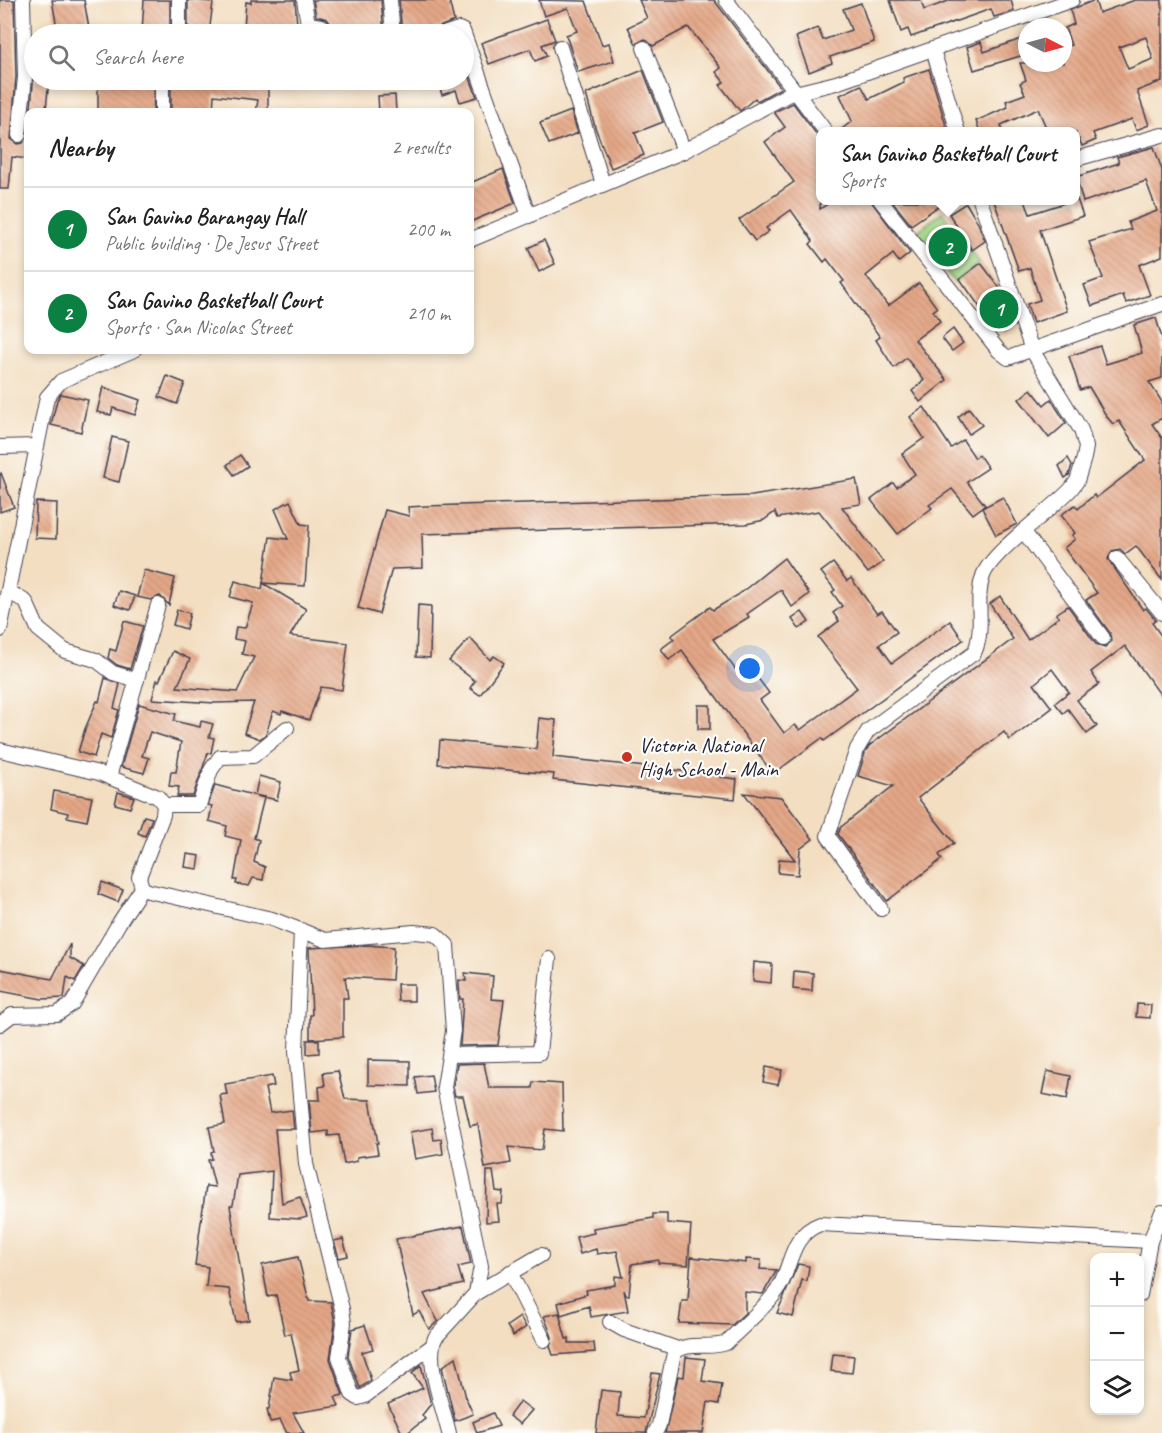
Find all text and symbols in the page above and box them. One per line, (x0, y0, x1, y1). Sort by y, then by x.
north arrow (1018, 18, 1072, 72)
search box (24, 24, 474, 90)
icon: search (45, 41, 78, 74)
text: Search here (93, 43, 183, 71)
popup (816, 127, 1080, 205)
text: Nearby (48, 131, 113, 164)
text: 2 results (391, 135, 450, 160)
text: San Gavino Basketball Court (840, 140, 1056, 168)
text: Sports (840, 168, 885, 193)
text: San Gavino Barangay Hall (105, 203, 304, 231)
text: 1 (63, 217, 72, 242)
text: 200 m (407, 217, 450, 242)
pin: 2 (928, 224, 968, 270)
text: Public building · De Jesus Street (105, 231, 318, 256)
pin: 1 (980, 286, 1018, 332)
text: San Gavino Basketball Court (105, 287, 321, 315)
text: 2 (63, 301, 72, 326)
text: 210 m (407, 301, 450, 326)
text: Sports · San Nicolas Street (105, 315, 292, 340)
your location (735, 654, 764, 683)
place label: Victoria National High School - Main (639, 732, 778, 782)
marker: Victoria National High School - Main (620, 750, 634, 764)
map controls (1090, 1253, 1144, 1415)
button: + (1090, 1253, 1144, 1307)
button: − (1090, 1307, 1144, 1361)
button: layers (1090, 1361, 1144, 1415)

